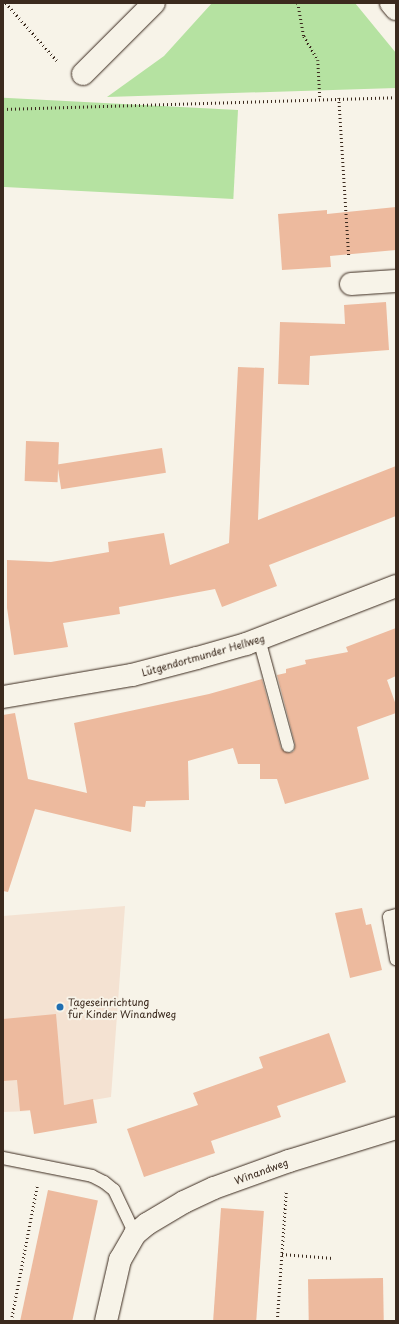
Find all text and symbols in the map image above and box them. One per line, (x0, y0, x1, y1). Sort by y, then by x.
street label: Lütgendortmunder Hellweg (140, 632, 266, 678)
place label: Tageseinrichtung für Kinder Winandweg (68, 995, 177, 1018)
marker: Tageseinrichtung für Kinder Winandweg (55, 1002, 65, 1012)
street label: Winandweg (232, 1156, 290, 1186)

